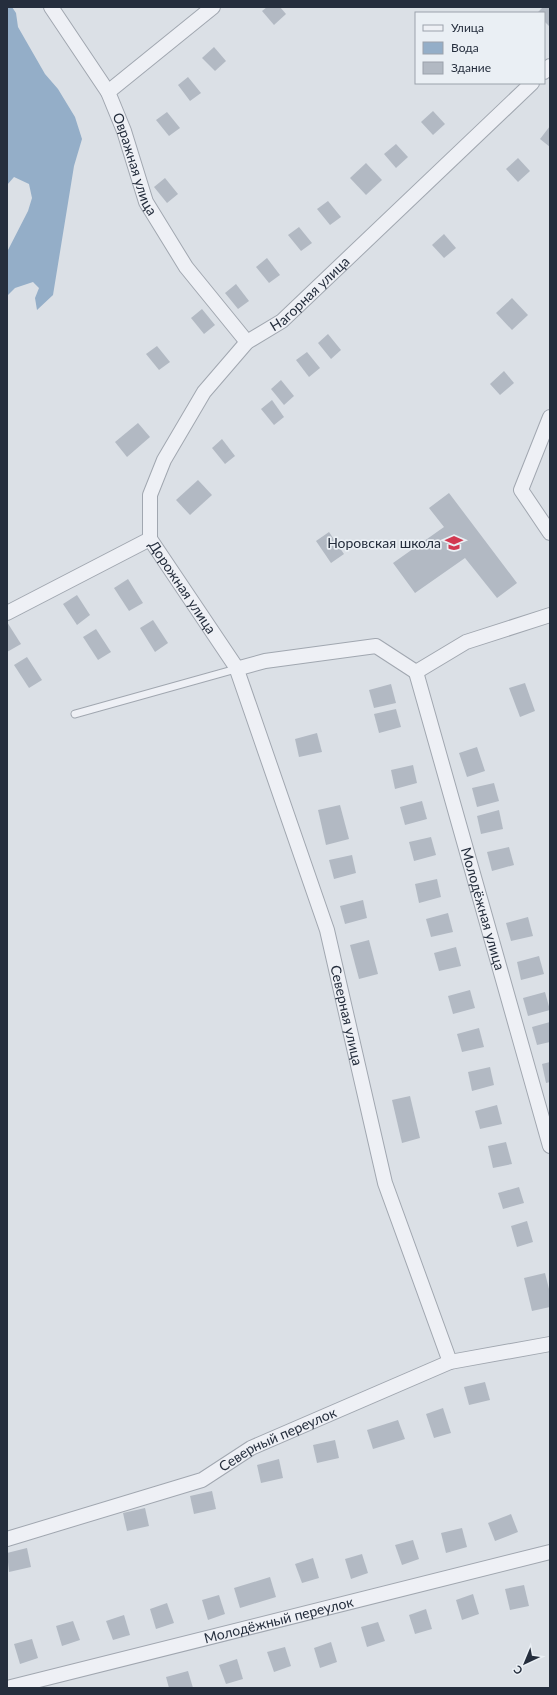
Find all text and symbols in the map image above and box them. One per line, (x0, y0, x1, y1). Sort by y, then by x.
legend (415, 12, 545, 84)
text: Улица (451, 20, 484, 35)
text: Вода (451, 40, 479, 55)
text: Здание (451, 60, 491, 75)
street label: Овражная улица (109, 110, 161, 218)
street label: Нагорная улица (267, 253, 353, 334)
school or university icon: Норовская школа (444, 533, 464, 553)
place label: Норовская школа (327, 534, 441, 551)
street label: Дорожная улица (145, 537, 220, 637)
street label: Молодёжная улица (458, 845, 509, 972)
street label: Северная улица (327, 963, 367, 1067)
street label: Северный переулок (215, 1403, 339, 1475)
street label: Молодёжный переулок (202, 1592, 356, 1646)
north arrow (505, 1643, 545, 1683)
text: С (510, 1663, 525, 1678)

